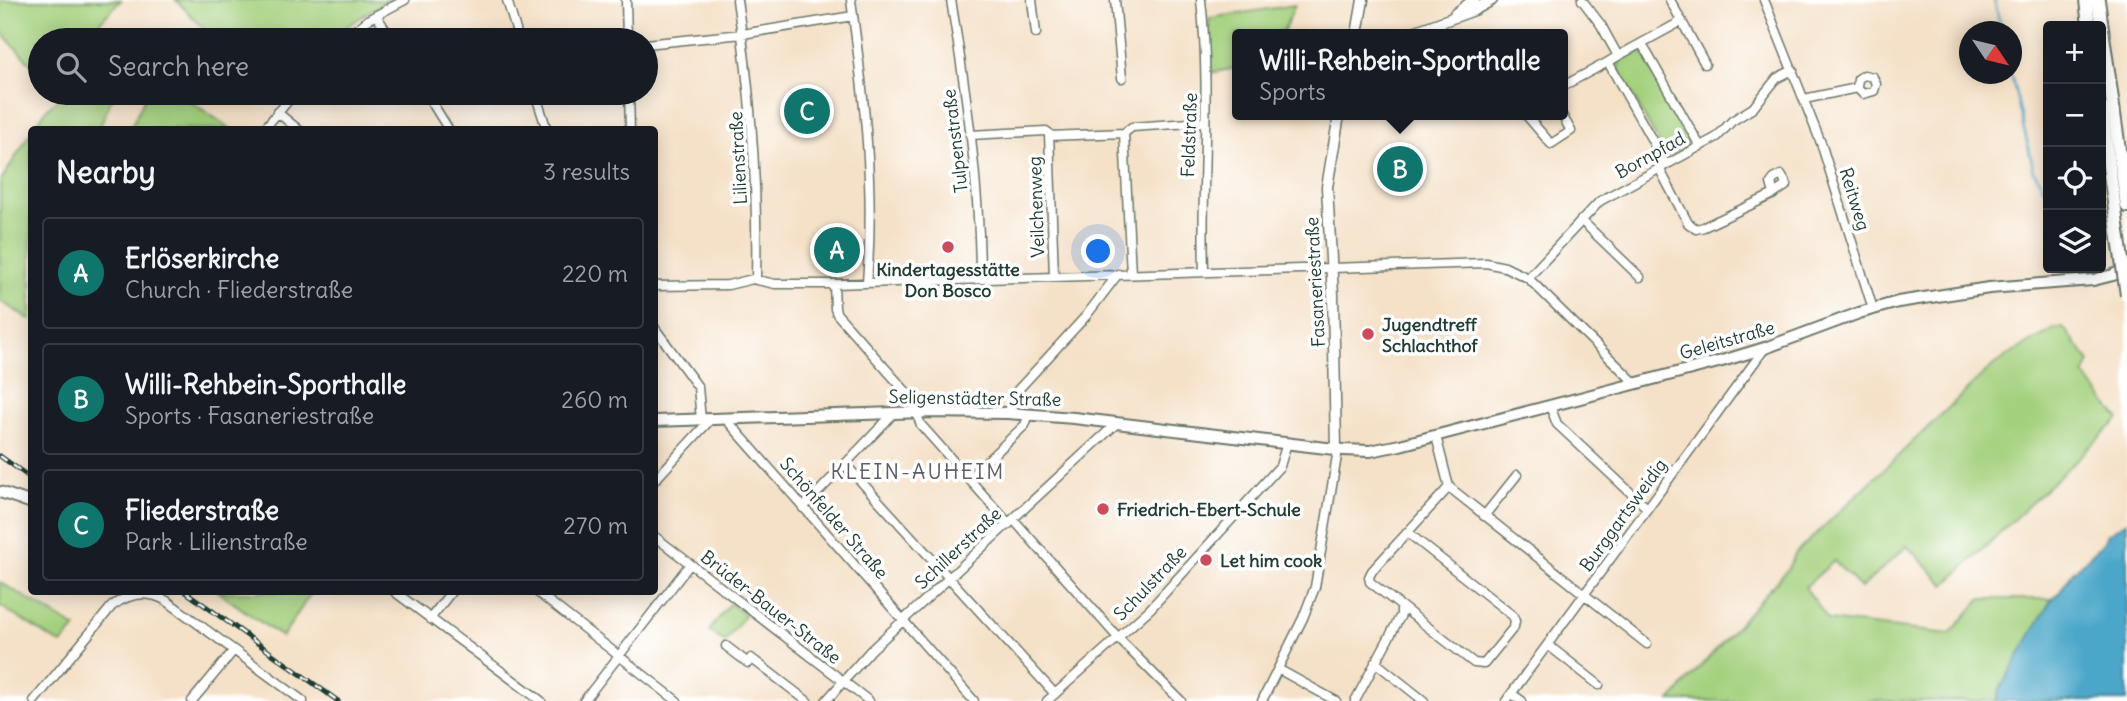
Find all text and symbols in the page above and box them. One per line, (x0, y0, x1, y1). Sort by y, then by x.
north arrow (1959, 21, 2022, 84)
map controls (2043, 21, 2106, 273)
button: + (2043, 21, 2106, 84)
search box (28, 28, 658, 105)
popup (1232, 29, 1568, 120)
text: Willi-Rehbein-Sporthalle (1259, 44, 1541, 77)
icon: search (52, 48, 90, 86)
text: Search here (108, 50, 249, 83)
text: Sports (1259, 77, 1326, 106)
button: − (2043, 84, 2106, 147)
pin: C (784, 85, 830, 137)
street label: Tulpenstraße (937, 88, 973, 194)
street label: Feldstraße (1176, 92, 1202, 178)
street label: Lilienstraße (724, 111, 752, 205)
street label: Bornpfad (1611, 126, 1689, 184)
pin: B (1377, 143, 1423, 195)
button: locate (2043, 147, 2106, 210)
text: Nearby (56, 153, 156, 191)
street label: Veilchenweg (1023, 156, 1049, 258)
text: 3 results (543, 157, 630, 186)
street label: Reitweg (1835, 165, 1875, 233)
button: layers (2043, 210, 2106, 273)
street label: Fasaneriestraße (1300, 216, 1330, 348)
pin: A (814, 224, 860, 276)
your location (1081, 234, 1115, 268)
marker: Kindertagesstätte Don Bosco (940, 239, 956, 255)
text: Erlöserkirche (125, 242, 279, 275)
place label: Kindertagesstätte Don Bosco (876, 258, 1020, 302)
text: A (74, 259, 88, 288)
text: 220 m (562, 259, 628, 288)
text: Church · Fliederstraße (125, 275, 353, 304)
place label: Jugendtreff Schlachthof (1382, 313, 1479, 357)
street label: Geleitstraße (1677, 315, 1777, 365)
marker: Jugendtreff Schlachthof (1360, 326, 1376, 342)
text: Willi-Rehbein-Sporthalle (125, 368, 406, 401)
text: B (73, 385, 89, 414)
text: 260 m (561, 385, 628, 414)
street label: Seligenstädter Straße (888, 385, 1062, 411)
text: Sports · Fasaneriestraße (125, 401, 374, 430)
street label: Schönfelder Straße (775, 452, 893, 584)
street label: Burggartsweidig (1574, 454, 1672, 576)
district label: KLEIN-AUHEIM (831, 458, 1005, 485)
text: Fliederstraße (125, 494, 279, 527)
place label: Friedrich-Ebert-Schule (1117, 498, 1301, 521)
marker: Friedrich-Ebert-Schule (1095, 501, 1111, 517)
street label: Schillerstraße (910, 502, 1006, 594)
text: C (73, 511, 89, 540)
text: 270 m (563, 511, 628, 540)
text: Park · Lilienstraße (125, 527, 308, 556)
street label: Schulstraße (1109, 541, 1191, 625)
street label: Brüder-Bauer-Straße (696, 545, 846, 669)
place label: Let him cook (1220, 549, 1322, 572)
marker: Let him cook (1198, 552, 1214, 568)

